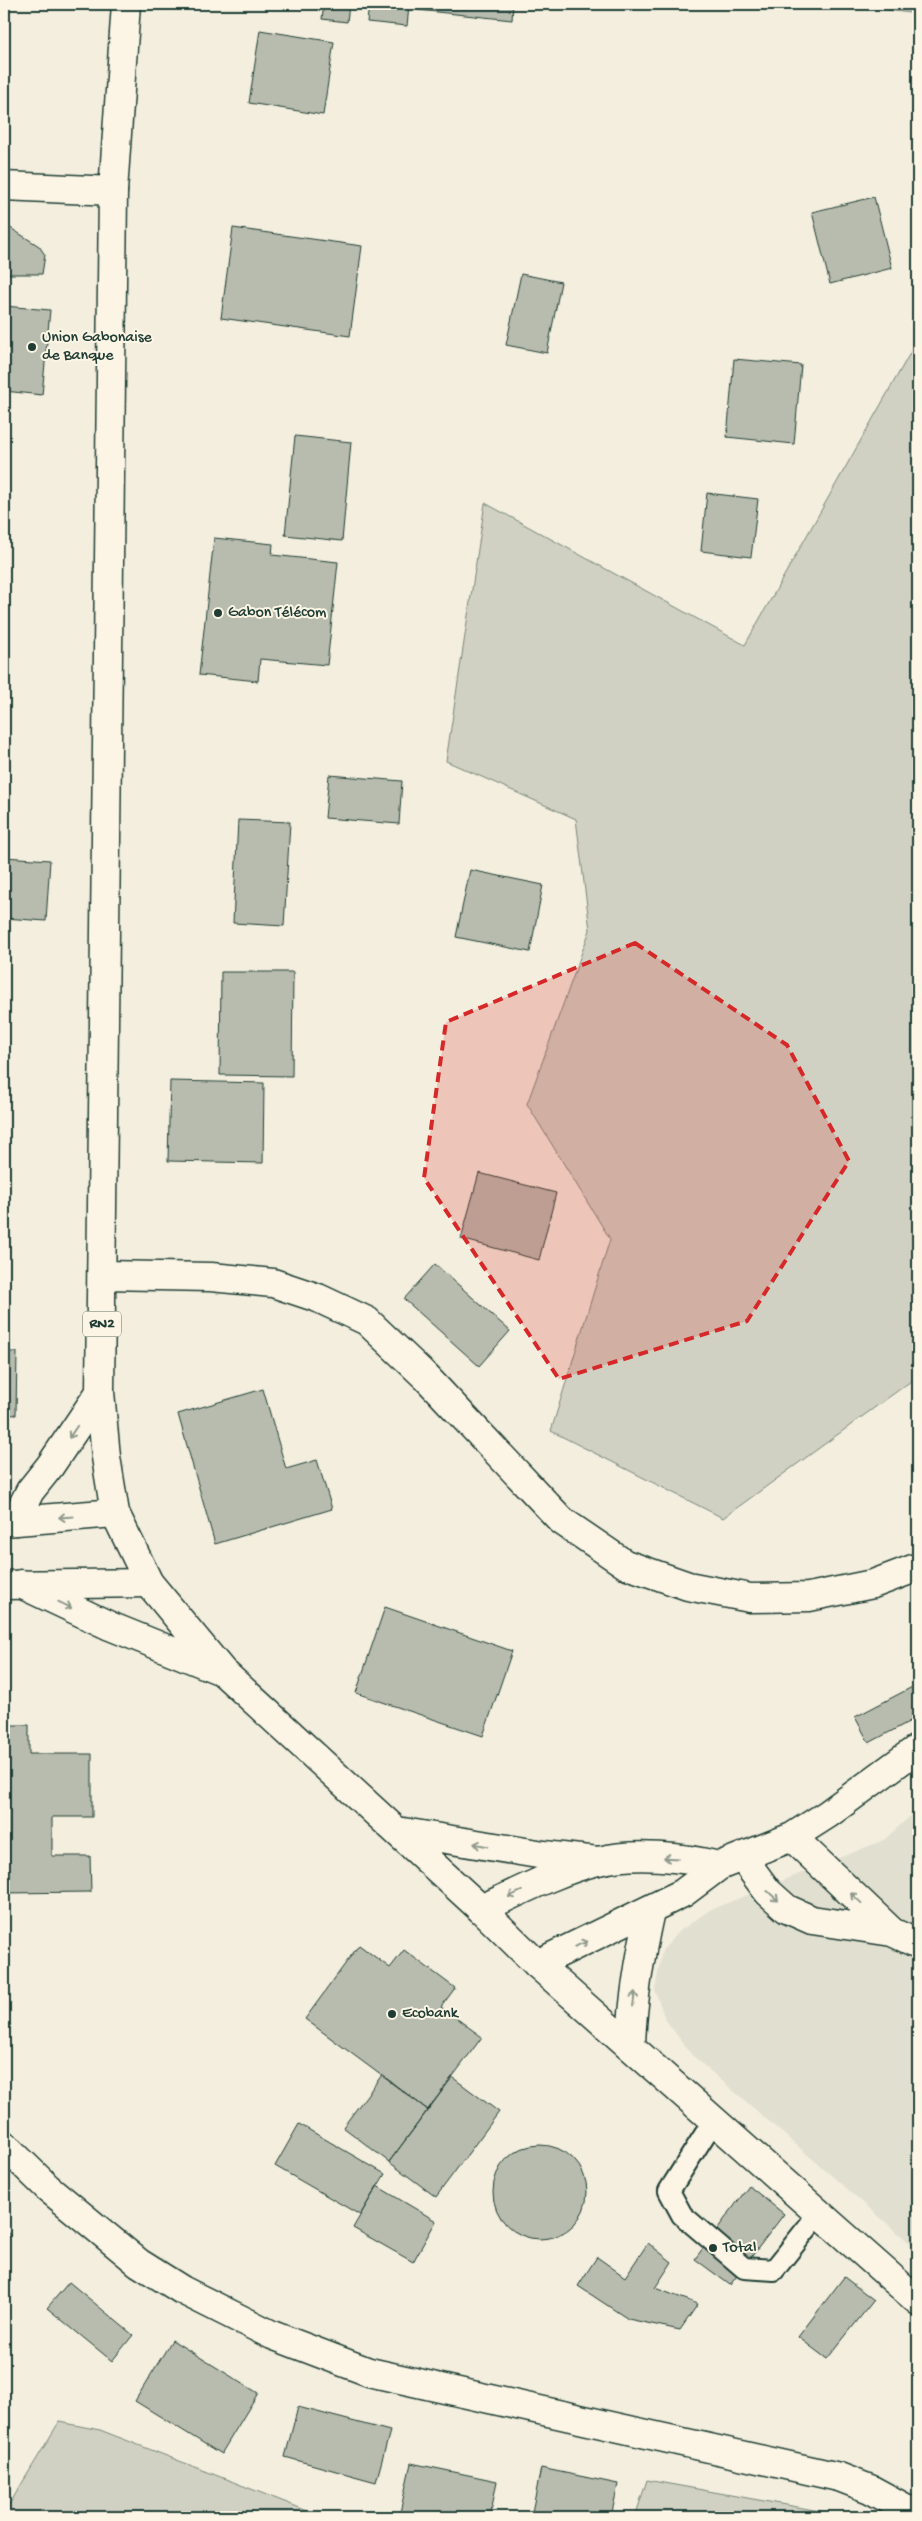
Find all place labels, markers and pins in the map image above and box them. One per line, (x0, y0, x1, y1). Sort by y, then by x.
place label: Union Gabonaise de Banque (42, 329, 153, 366)
marker: Union Gabonaise de Banque (26, 341, 38, 353)
place label: Gabon Télécom (228, 604, 327, 623)
marker: Gabon Télécom (212, 607, 224, 619)
place label: Ecobank (402, 2005, 460, 2024)
marker: Ecobank (386, 2008, 398, 2020)
place label: Total (722, 2239, 756, 2258)
marker: Total (707, 2242, 719, 2254)

